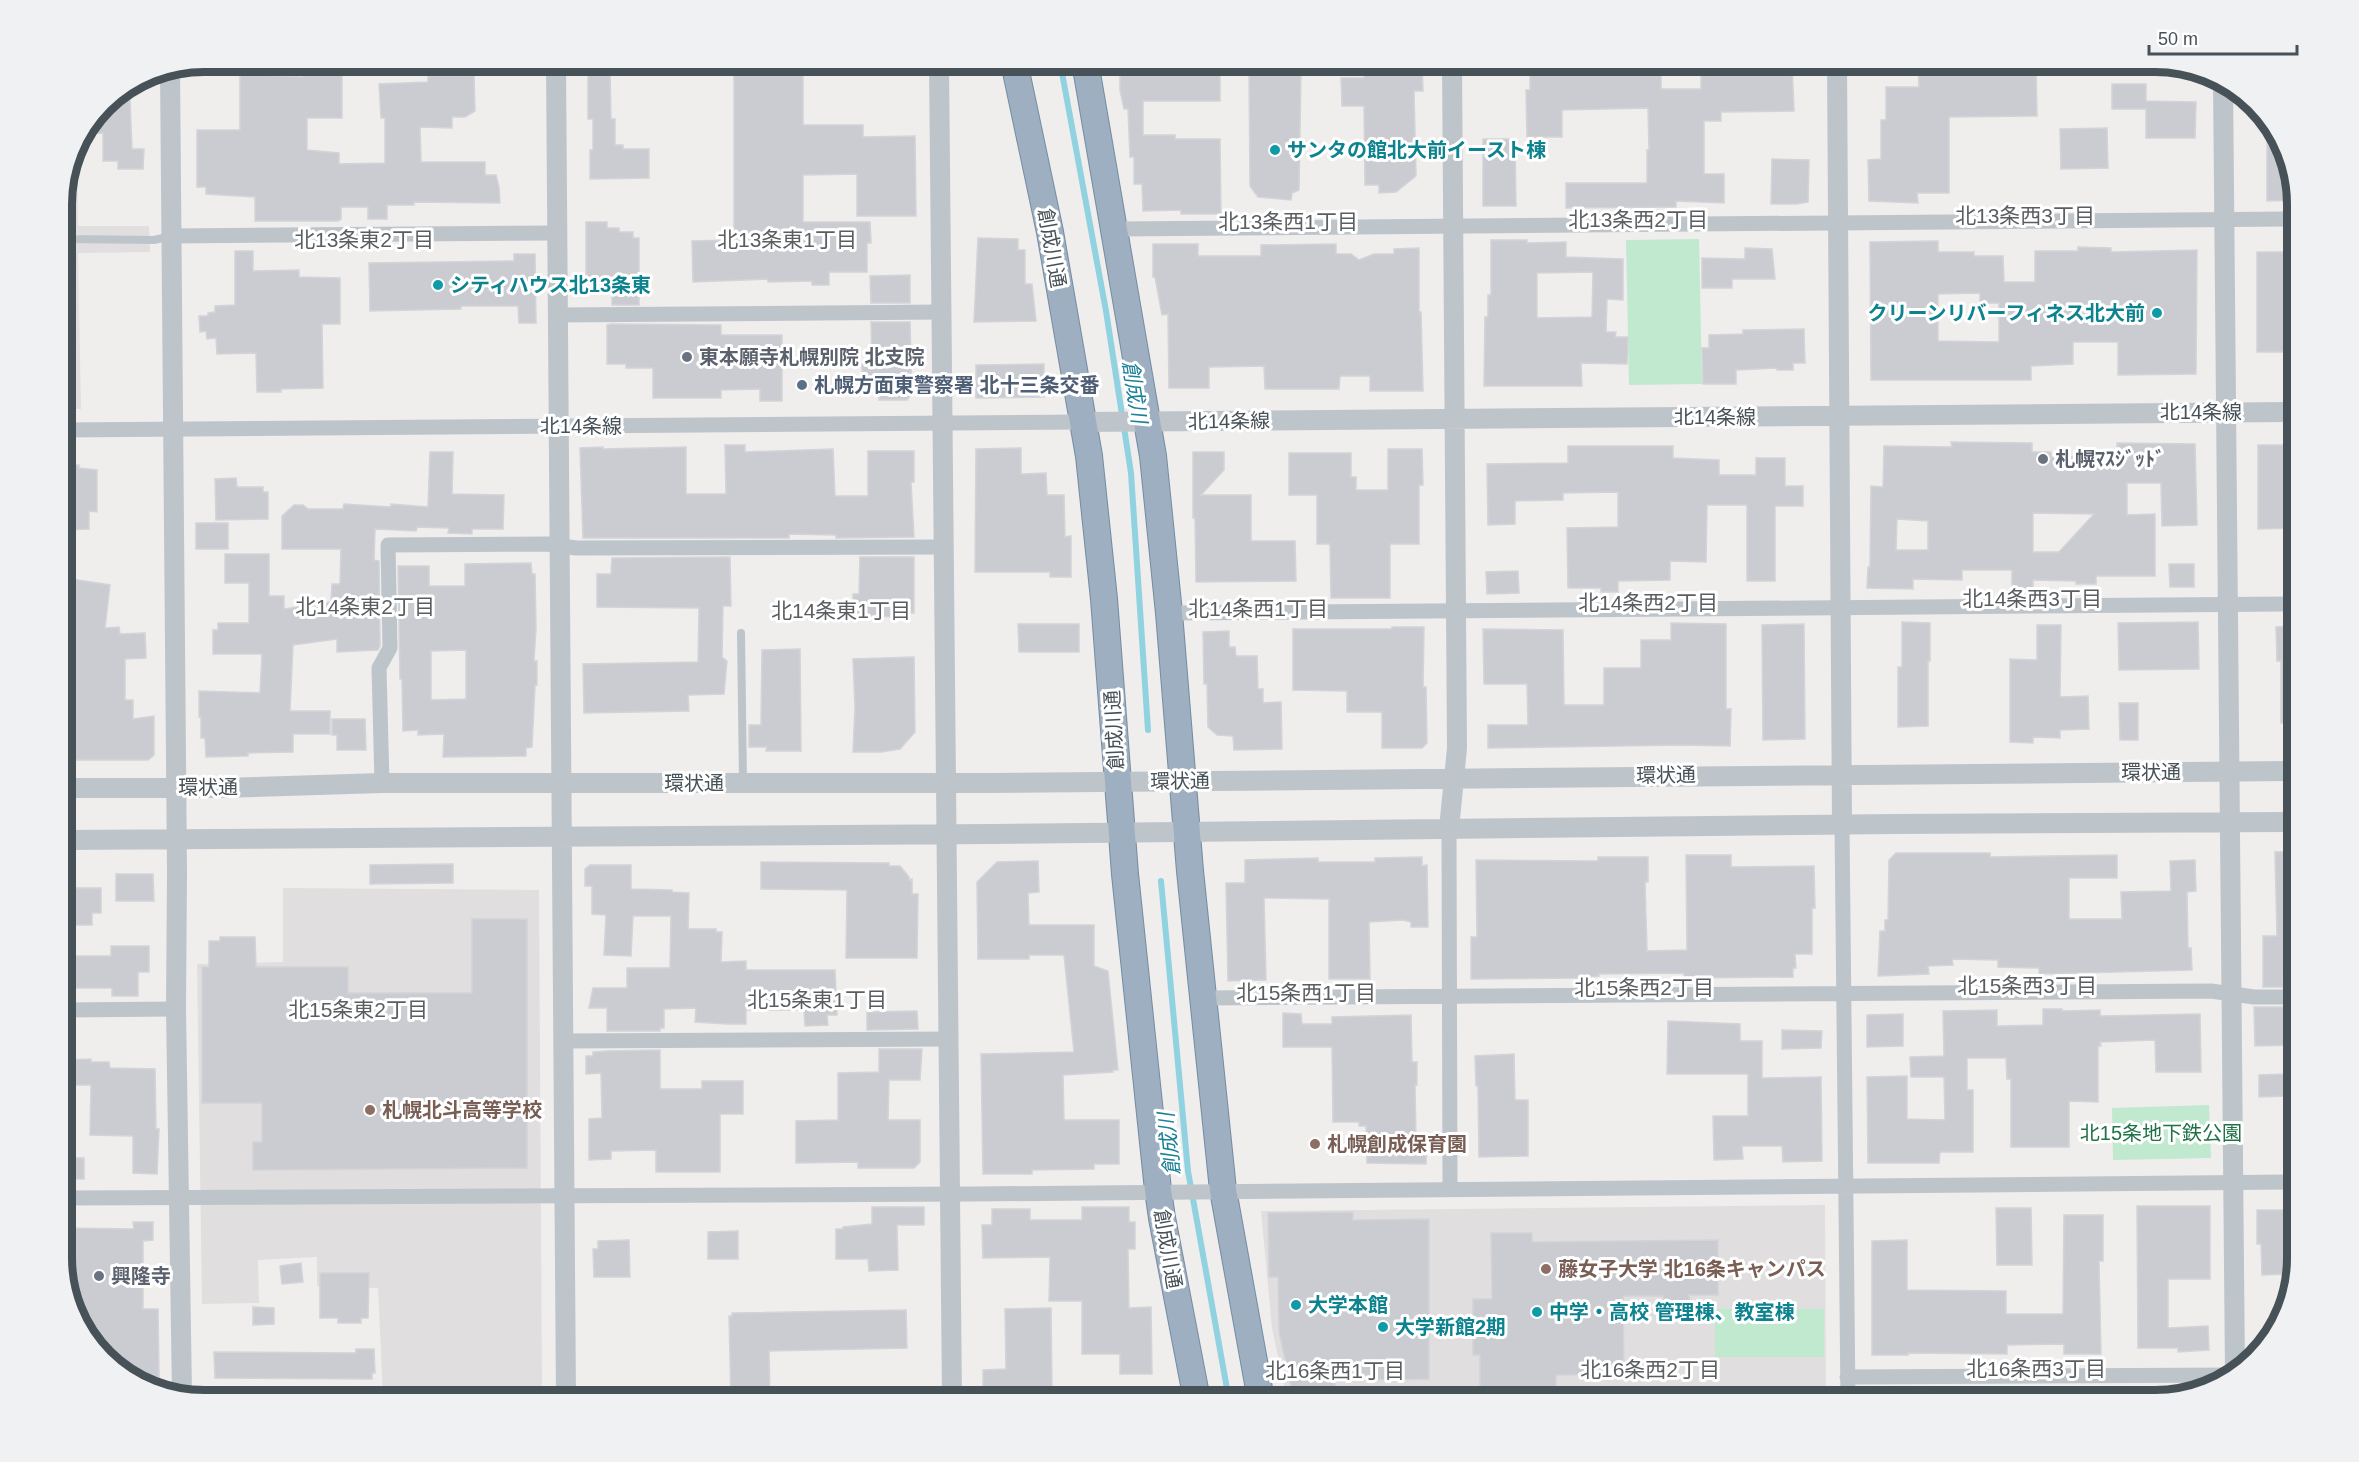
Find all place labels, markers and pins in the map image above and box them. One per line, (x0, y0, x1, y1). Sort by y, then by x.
place label: サンタの館北大前イースト棟 (1287, 139, 1546, 161)
marker: サンタの館北大前イースト棟 (1268, 143, 1282, 157)
place label: シティハウス北13条東 (450, 274, 651, 296)
marker: シティハウス北13条東 (431, 278, 445, 292)
place label: クリーンリバーフィネス北大前 (1868, 302, 2145, 324)
marker: クリーンリバーフィネス北大前 (2150, 306, 2164, 320)
place label: 東本願寺札幌別院 北支院 (699, 346, 925, 368)
marker: 東本願寺札幌別院 北支院 (680, 350, 694, 364)
place label: 札幌方面東警察署 北十三条交番 (814, 374, 1100, 396)
marker: 札幌方面東警察署 北十三条交番 (795, 378, 809, 392)
place label: 札幌ﾏｽｼﾞｯﾄﾞ (2055, 448, 2165, 470)
marker: 札幌ﾏｽｼﾞｯﾄﾞ (2036, 452, 2050, 466)
place label: 札幌北斗高等学校 (382, 1099, 542, 1121)
marker: 札幌北斗高等学校 (363, 1103, 377, 1117)
place label: 札幌創成保育園 (1327, 1133, 1467, 1155)
marker: 札幌創成保育園 (1308, 1137, 1322, 1151)
place label: 藤女子大学 北16条キャンパス (1558, 1258, 1826, 1280)
marker: 藤女子大学 北16条キャンパス (1539, 1262, 1553, 1276)
place label: 興隆寺 (111, 1265, 171, 1287)
marker: 興隆寺 (92, 1269, 106, 1283)
place label: 大学本館 (1308, 1294, 1388, 1316)
marker: 大学本館 (1289, 1298, 1303, 1312)
place label: 中学・高校 管理棟、教室棟 (1549, 1301, 1795, 1323)
marker: 中学・高校 管理棟、教室棟 (1530, 1305, 1544, 1319)
place label: 大学新館2期 (1395, 1316, 1506, 1338)
marker: 大学新館2期 (1376, 1320, 1390, 1334)

